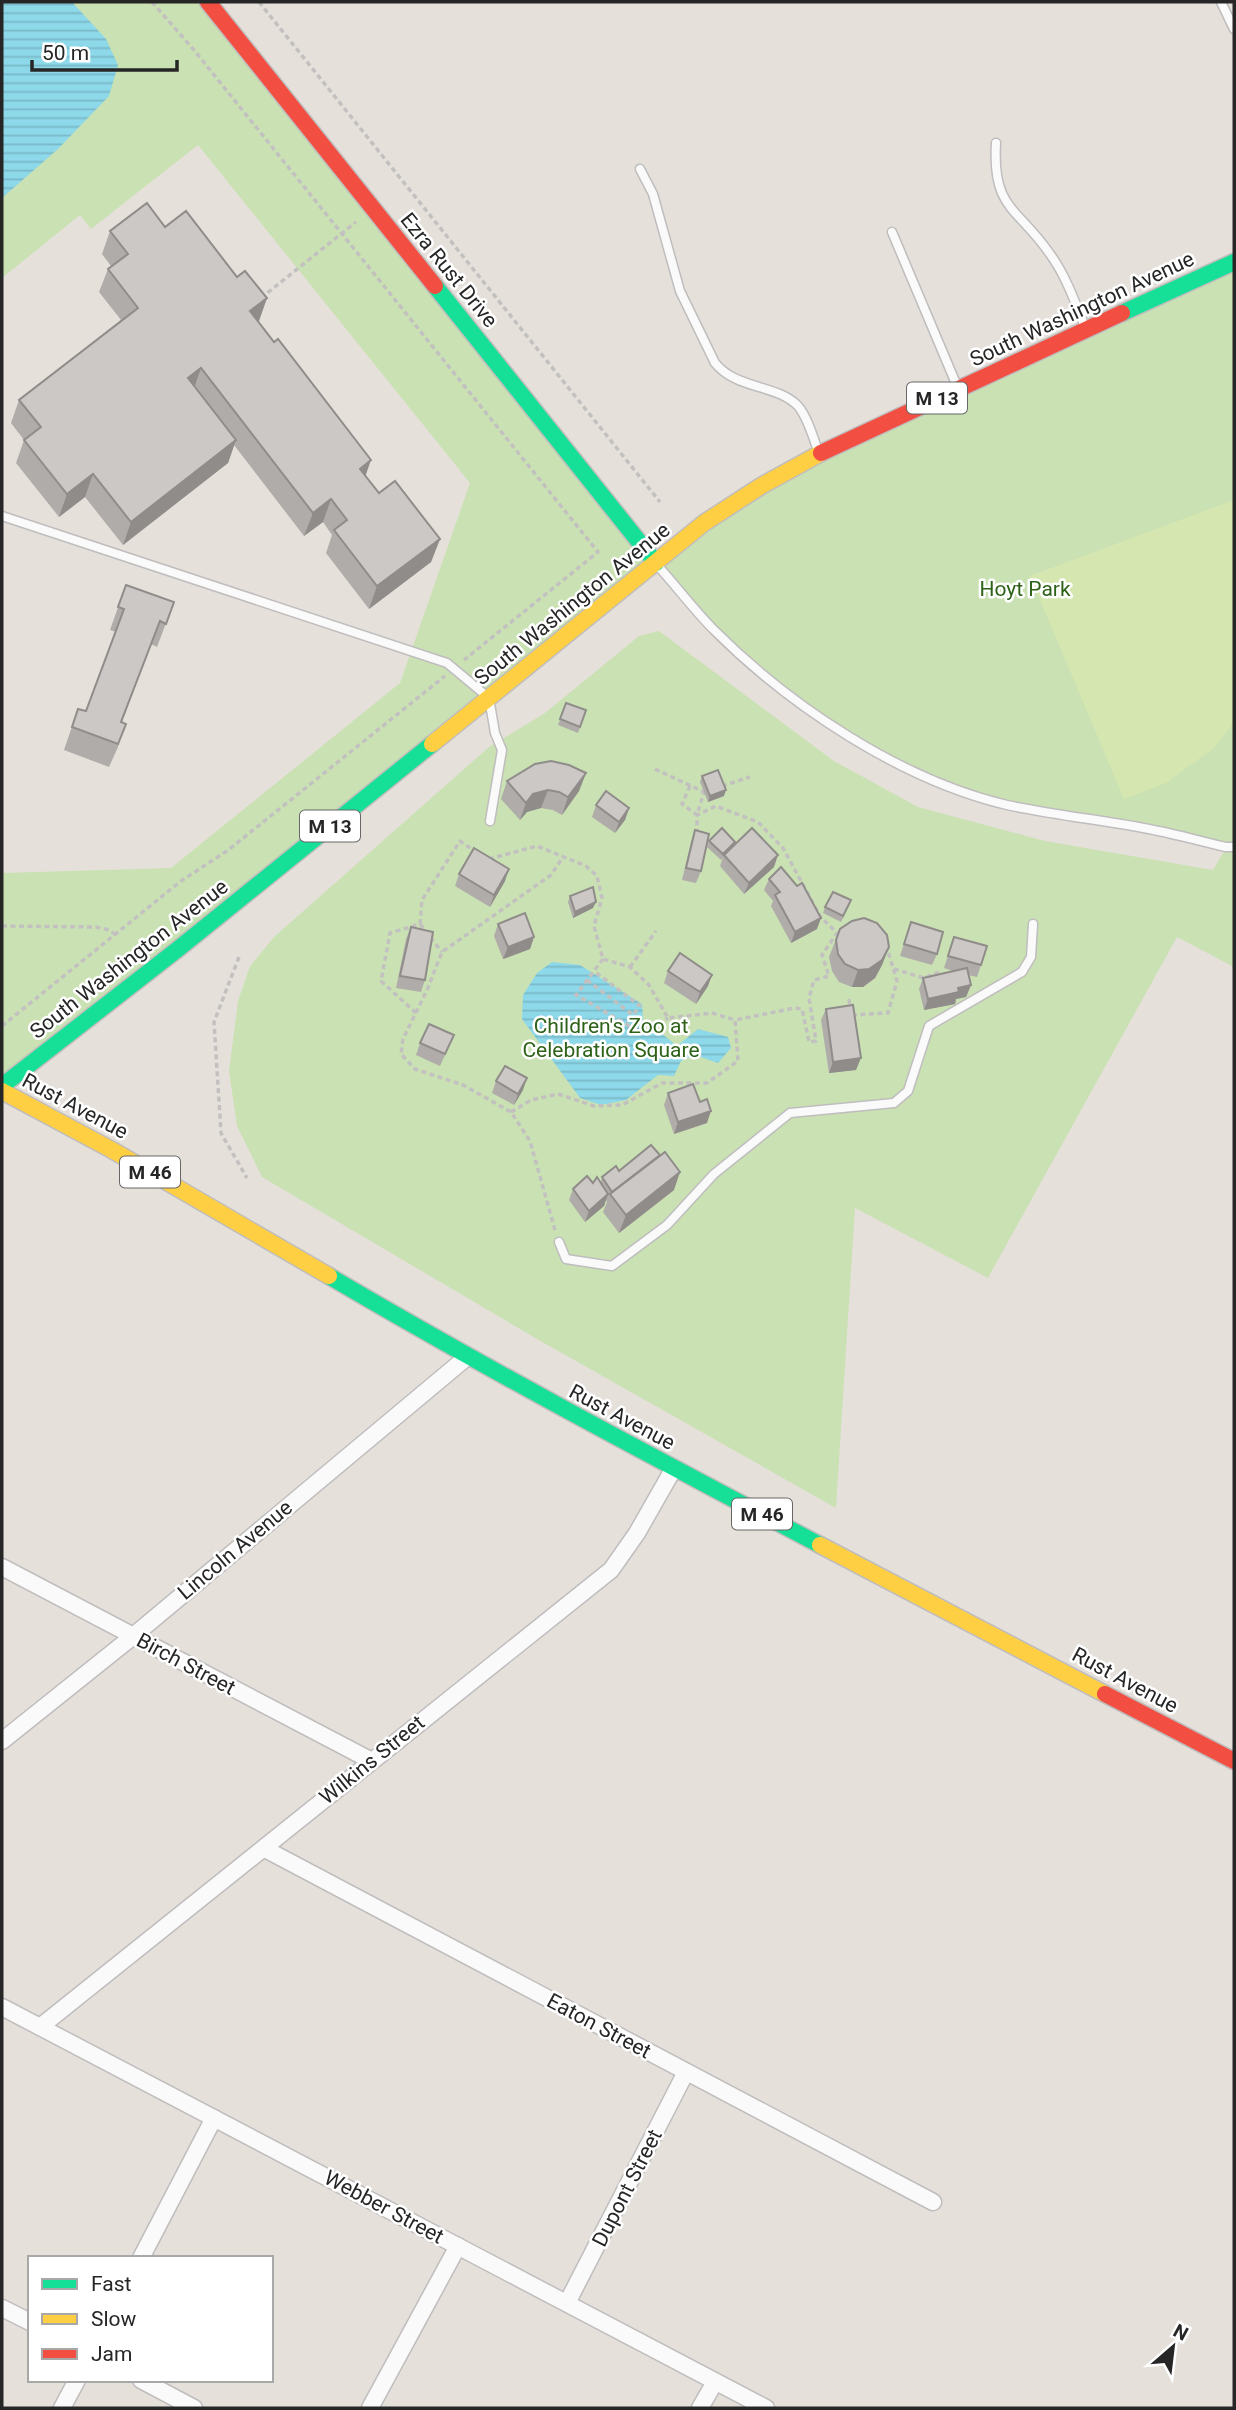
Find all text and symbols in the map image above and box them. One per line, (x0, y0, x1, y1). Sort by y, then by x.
scale bar (32, 28, 177, 72)
text: 50 m (42, 41, 89, 65)
street label: Ezra Rust Drive (396, 208, 502, 332)
street label: South Washington Avenue (966, 246, 1198, 372)
road number: M 13 (907, 382, 967, 414)
street label: South Washington Avenue (469, 518, 675, 690)
park label: Hoyt Park (979, 577, 1071, 601)
road number: M 13 (300, 810, 360, 842)
street label: South Washington Avenue (25, 874, 233, 1044)
park label: Children's Zoo at Celebration Square (522, 1014, 700, 1062)
street label: Rust Avenue (18, 1068, 132, 1144)
road number: M 46 (120, 1156, 180, 1188)
street label: Rust Avenue (565, 1379, 679, 1455)
street label: Lincoln Avenue (173, 1495, 297, 1605)
road number: M 46 (732, 1498, 792, 1530)
street label: Birch Street (133, 1628, 240, 1700)
street label: Rust Avenue (1068, 1642, 1182, 1718)
street label: Wilkins Street (315, 1710, 429, 1809)
street label: Eaton Street (543, 1989, 655, 2063)
street label: Dupont Street (587, 2125, 667, 2251)
street label: Webber Street (320, 2165, 448, 2249)
legend (28, 2256, 273, 2382)
text: Fast (91, 2272, 132, 2296)
text: Slow (91, 2307, 137, 2331)
north arrow (1138, 2312, 1208, 2382)
text: N (1169, 2319, 1192, 2346)
text: Jam (91, 2342, 132, 2366)

